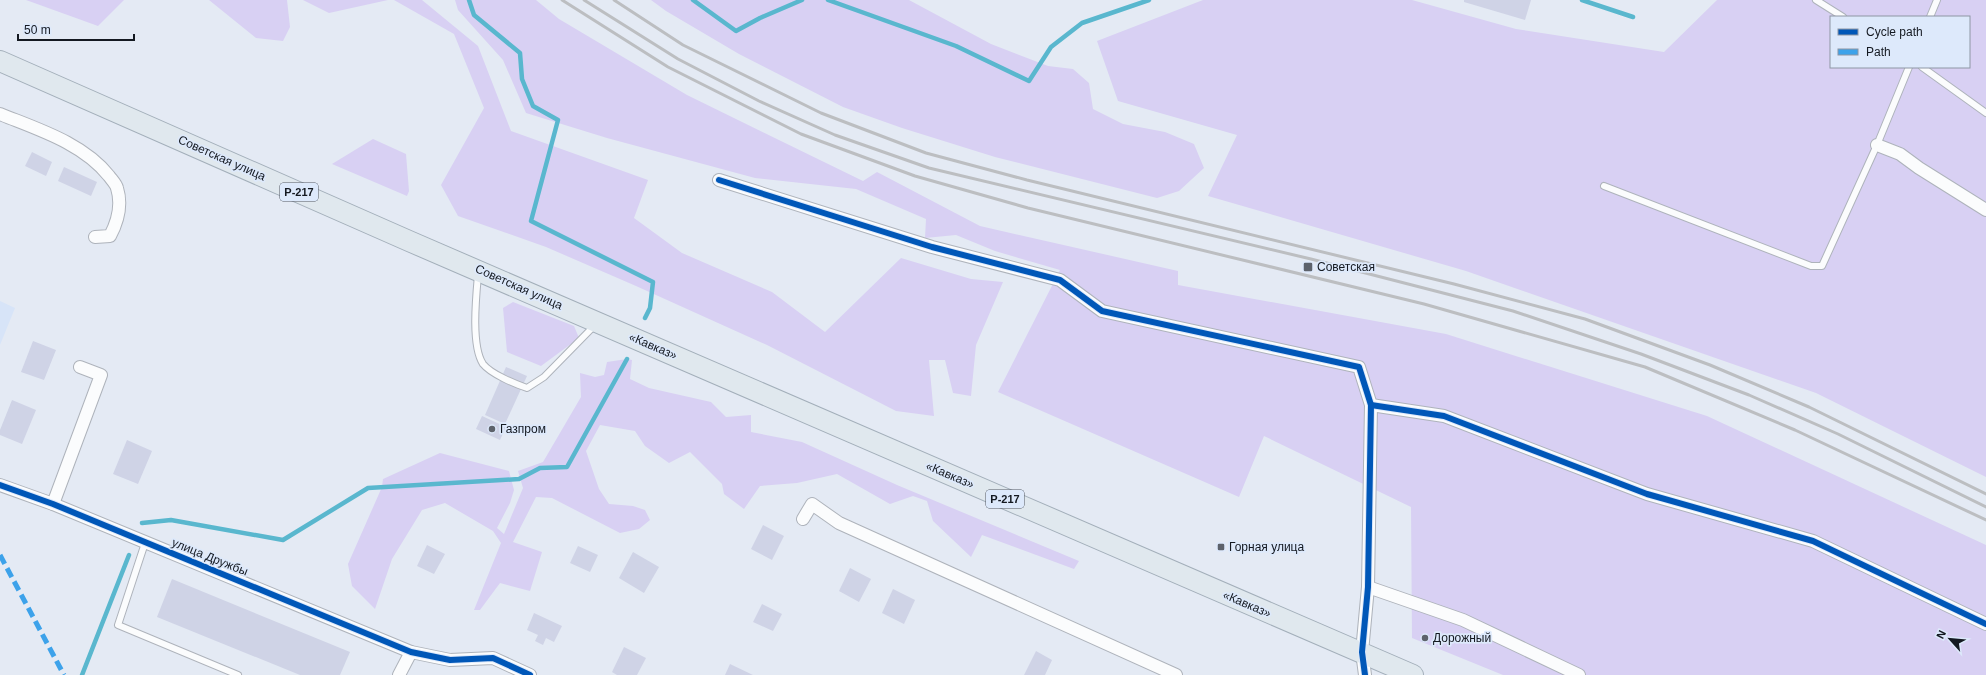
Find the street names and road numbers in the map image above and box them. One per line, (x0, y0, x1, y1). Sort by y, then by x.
street label: Советская улица (176, 132, 268, 184)
road number: Р-217 (280, 183, 318, 201)
street label: Советская улица (473, 261, 565, 313)
street label: «Кавказ» (627, 330, 679, 363)
street label: «Кавказ» (924, 459, 976, 492)
road number: Р-217 (986, 490, 1024, 508)
street label: улица Дружбы (170, 535, 250, 579)
street label: «Кавказ» (1221, 588, 1273, 621)

